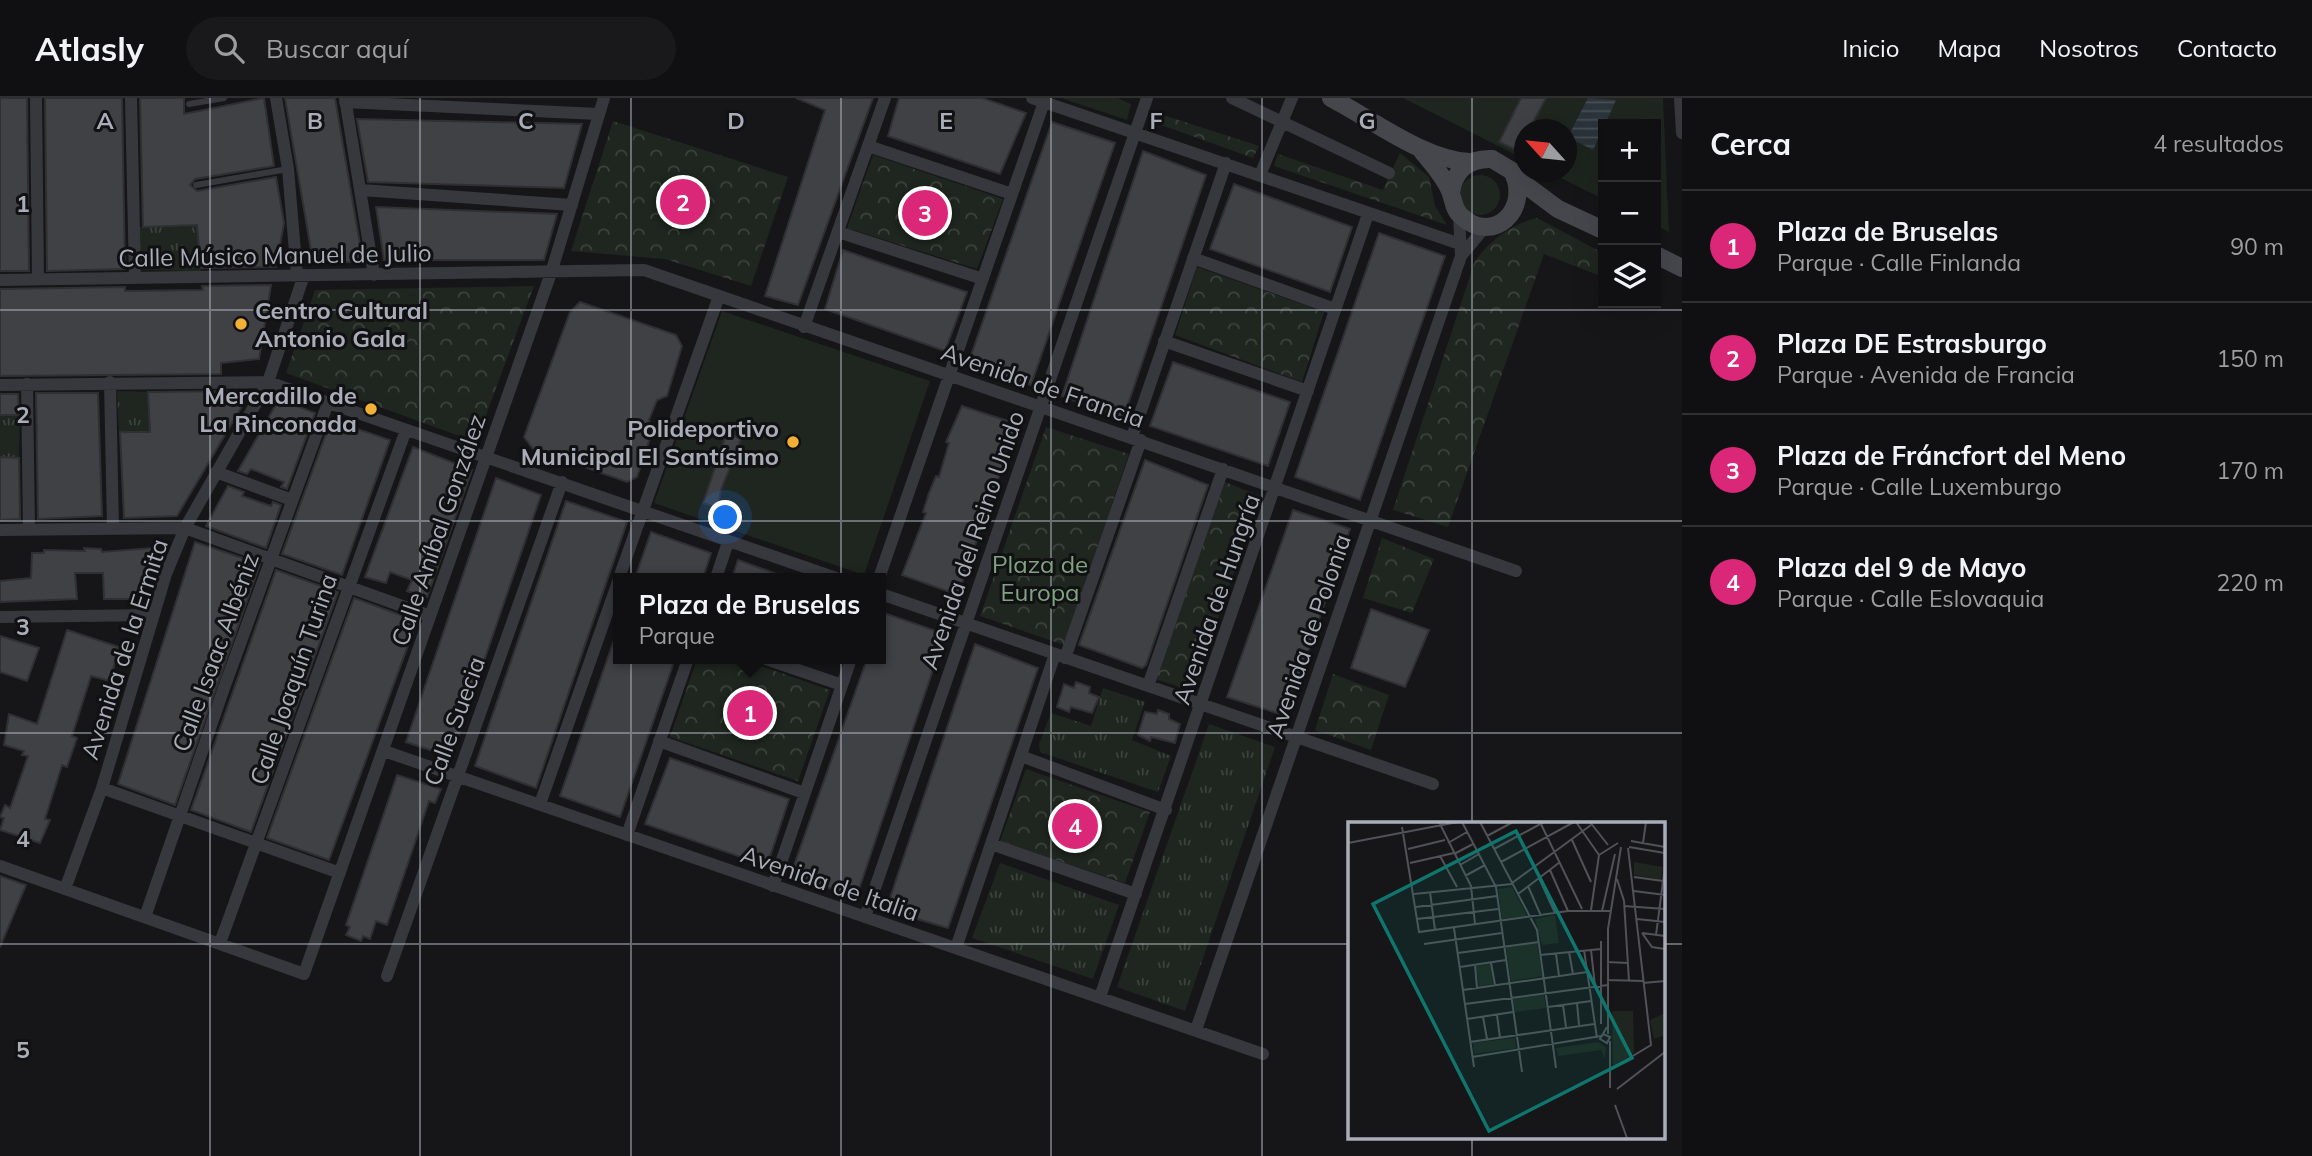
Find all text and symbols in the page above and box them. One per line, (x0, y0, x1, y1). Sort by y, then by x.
search box (186, 17, 676, 80)
text: Atlasly (35, 28, 144, 69)
icon: search (210, 29, 248, 67)
text: Buscar aquí (266, 32, 408, 65)
text: Inicio (1842, 33, 1899, 63)
text: Mapa (1937, 33, 2001, 63)
text: Nosotros (2039, 33, 2139, 63)
text: Contacto (2177, 33, 2277, 63)
text: A (96, 106, 114, 135)
text: B (307, 106, 323, 135)
text: C (518, 106, 534, 135)
text: D (727, 106, 745, 135)
text: E (939, 106, 953, 135)
text: F (1149, 106, 1163, 135)
text: G (1358, 106, 1376, 135)
north arrow (1514, 119, 1577, 182)
map controls (1598, 119, 1661, 308)
button: + (1598, 119, 1661, 182)
text: Cerca (1710, 125, 1791, 163)
text: 4 resultados (2153, 129, 2284, 158)
pin: 2 (660, 176, 706, 228)
button: − (1598, 182, 1661, 245)
pin: 3 (902, 187, 948, 239)
text: 1 (16, 189, 30, 218)
text: Plaza de Bruselas (1777, 215, 1998, 248)
text: 1 (1726, 232, 1740, 261)
text: 90 m (2230, 232, 2284, 261)
street label: Calle Músico Manuel de Julio (118, 237, 432, 273)
button: layers (1598, 245, 1661, 308)
text: Parque · Calle Finlanda (1777, 248, 2021, 277)
place label: Centro Cultural Antonio Gala (255, 295, 428, 353)
marker: Centro Cultural Antonio Gala (233, 316, 249, 332)
text: Plaza DE Estrasburgo (1777, 327, 2047, 360)
street label: Avenida de Francia (937, 336, 1149, 434)
text: 2 (1726, 344, 1740, 373)
text: 150 m (2216, 344, 2284, 373)
text: Parque · Avenida de Francia (1777, 360, 2075, 389)
place label: Mercadillo de La Rinconada (199, 380, 357, 438)
text: 2 (16, 400, 30, 429)
marker: Mercadillo de La Rinconada (363, 401, 379, 417)
street label: Avenida del Reino Unido (914, 407, 1030, 673)
street label: Calle Aníbal González (384, 410, 492, 650)
place label: Polideportivo Municipal El Santísimo (521, 413, 779, 471)
marker: Polideportivo Municipal El Santísimo (785, 434, 801, 450)
text: Plaza de Fráncfort del Meno (1777, 439, 2126, 472)
text: 3 (1726, 456, 1740, 485)
text: 170 m (2216, 456, 2284, 485)
text: Parque · Calle Luxemburgo (1777, 472, 2062, 501)
street label: Avenida de Hungría (1166, 490, 1266, 708)
your location (708, 500, 742, 534)
street label: Avenida de Polonia (1259, 530, 1357, 742)
street label: Avenida de la Ermita (74, 535, 174, 763)
street label: Calle Isaac Albéniz (165, 549, 265, 755)
park label: Plaza de Europa (992, 549, 1088, 607)
text: Plaza del 9 de Mayo (1777, 551, 2026, 584)
text: 4 (1726, 568, 1740, 597)
text: 220 m (2216, 568, 2284, 597)
street label: Calle Joaquín Turina (243, 570, 343, 788)
popup (613, 573, 886, 664)
text: Parque · Calle Eslovaquia (1777, 584, 2044, 613)
text: Plaza de Bruselas (639, 588, 860, 621)
text: 3 (16, 612, 30, 641)
text: Parque (639, 621, 715, 650)
street label: Calle Suecia (417, 652, 491, 790)
pin: 1 (727, 687, 773, 739)
pin: 4 (1052, 800, 1098, 852)
inset map (1348, 822, 1664, 1138)
text: 4 (16, 824, 30, 853)
street label: Avenida de Italia (737, 839, 923, 927)
text: 5 (16, 1035, 30, 1064)

